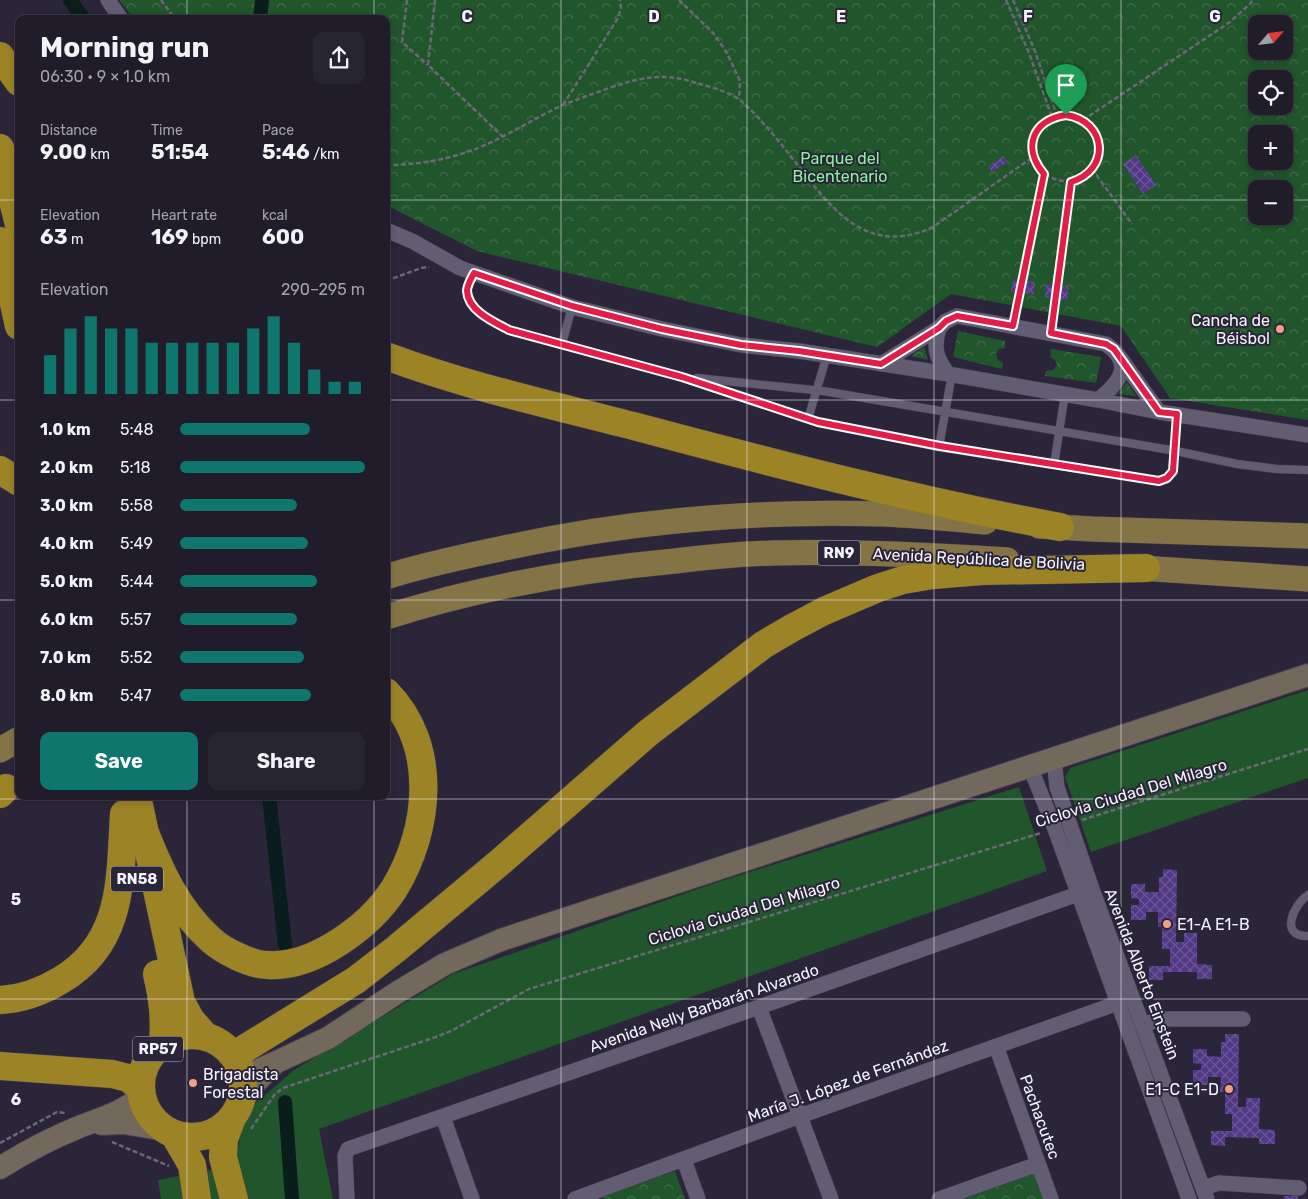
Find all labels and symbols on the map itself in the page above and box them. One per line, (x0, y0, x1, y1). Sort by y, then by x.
text: C (461, 7, 473, 26)
text: D (648, 7, 660, 26)
text: E (836, 7, 846, 26)
text: F (1023, 7, 1033, 26)
text: G (1209, 7, 1221, 26)
north arrow (1248, 15, 1292, 60)
pin (1045, 64, 1087, 115)
park label: Parque del Bicentenario (793, 149, 887, 186)
place label: Cancha de Béisbol (1191, 311, 1270, 348)
marker: Cancha de Béisbol (1274, 323, 1286, 335)
road number: RN9 (818, 540, 860, 566)
street label: Avenida República de Bolivia (872, 544, 1086, 574)
street label: Ciclovia Ciudad Del Milagro (1033, 755, 1229, 831)
road number: RN58 (111, 866, 163, 892)
street label: Ciclovia Ciudad Del Milagro (646, 873, 842, 949)
street label: Avenida Alberto Einstein (1101, 886, 1183, 1062)
text: 5 (11, 890, 21, 909)
place label: E1-A E1-B (1177, 915, 1250, 934)
marker: E1-A E1-B (1161, 918, 1173, 930)
street label: Avenida Nelly Barbarán Alvarado (587, 960, 821, 1056)
road number: RP57 (133, 1036, 183, 1062)
street label: María J. López de Fernández (745, 1036, 951, 1126)
place label: Brigadista Forestal (203, 1065, 279, 1102)
street label: Pachacutec (1016, 1072, 1064, 1162)
marker: Brigadista Forestal (187, 1077, 199, 1089)
place label: E1-C E1-D (1145, 1080, 1219, 1099)
marker: E1-C E1-D (1223, 1083, 1235, 1095)
text: 6 (11, 1090, 21, 1109)

